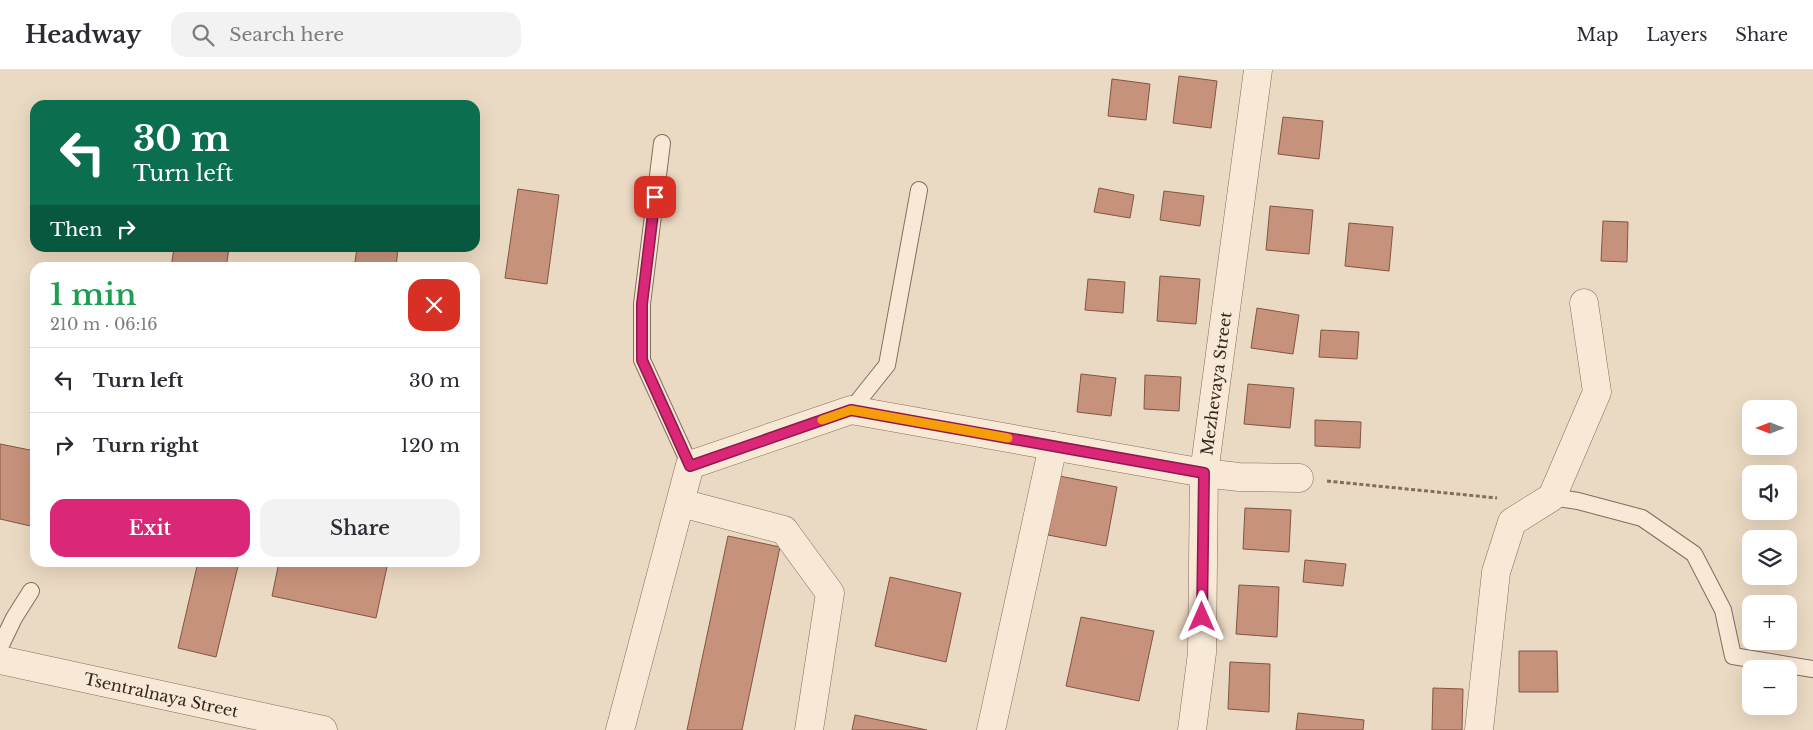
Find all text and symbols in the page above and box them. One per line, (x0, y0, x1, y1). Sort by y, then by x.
search box (171, 12, 521, 57)
text: Headway (25, 20, 141, 49)
icon: search (189, 21, 217, 49)
text: Search here (229, 23, 344, 46)
text: Map (1577, 24, 1618, 46)
text: Layers (1646, 24, 1707, 46)
text: Share (1735, 24, 1788, 46)
text: 30 m (133, 117, 230, 160)
icon: left (50, 120, 115, 185)
text: Turn left (133, 160, 233, 187)
pin (634, 176, 676, 218)
icon: arrive (641, 183, 669, 211)
icon: right (112, 215, 140, 243)
text: Then (50, 218, 102, 241)
text: 1 min (50, 276, 136, 313)
button: close (408, 279, 460, 331)
street label: Mezhevaya Street (1196, 310, 1236, 457)
text: 210 m · 06:16 (50, 314, 158, 334)
icon: left (50, 366, 78, 394)
text: Turn left (93, 369, 184, 392)
text: 30 m (409, 369, 460, 392)
north arrow (1742, 400, 1798, 455)
map controls (1742, 400, 1797, 715)
icon: right (50, 431, 78, 459)
text: Turn right (93, 434, 199, 457)
text: 120 m (400, 434, 460, 457)
button: sound (1742, 465, 1797, 520)
button: Exit (50, 499, 250, 557)
button: Share (260, 499, 460, 557)
button: layers (1742, 530, 1797, 585)
position arrow (1175, 590, 1227, 642)
button: + (1742, 595, 1797, 650)
button: − (1742, 660, 1797, 715)
street label: Tsentralnaya Street (82, 668, 240, 721)

